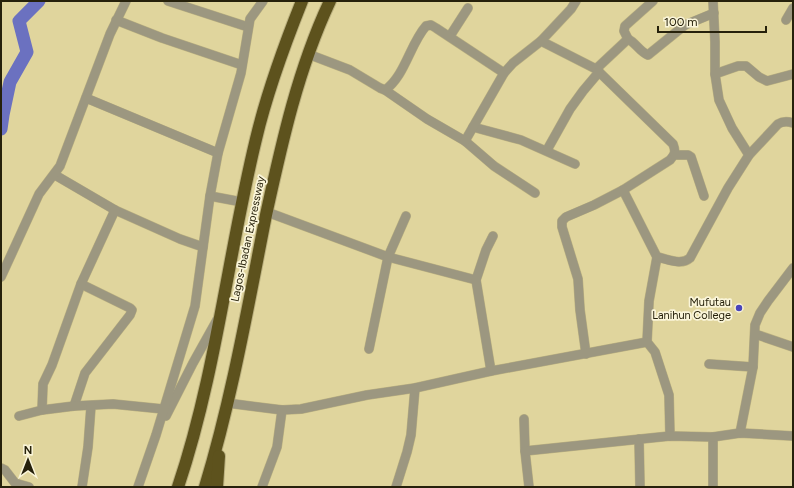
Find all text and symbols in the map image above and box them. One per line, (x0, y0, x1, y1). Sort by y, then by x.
scale bar (658, 8, 766, 34)
text: 100 m (664, 15, 698, 29)
street label: Lagos-Ibadan Expressway (228, 175, 268, 303)
place label: Mufutau Lanihun College (652, 296, 731, 322)
marker: Mufutau Lanihun College (734, 303, 744, 313)
north arrow (8, 440, 48, 480)
text: N (24, 444, 32, 457)

